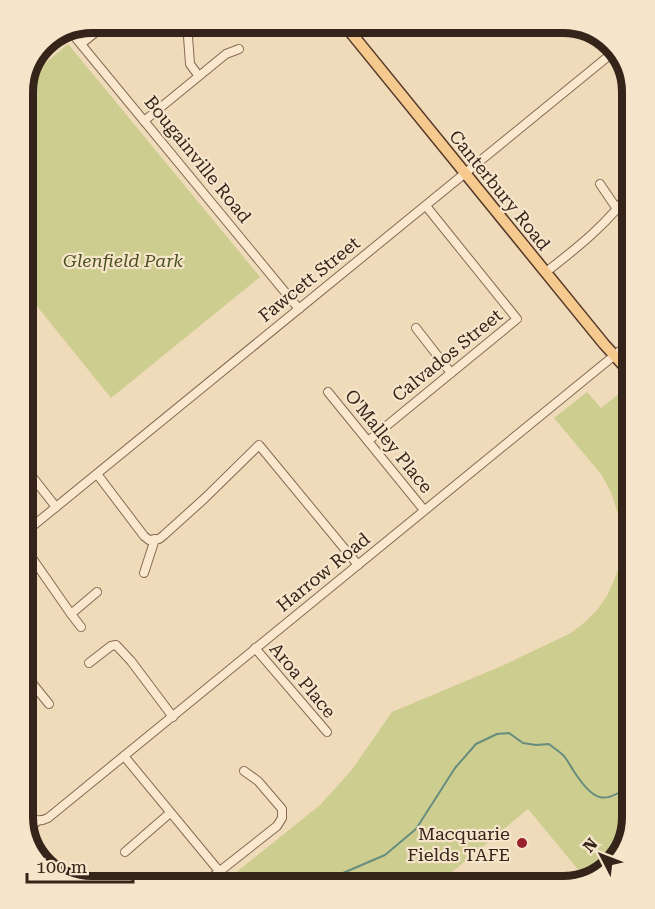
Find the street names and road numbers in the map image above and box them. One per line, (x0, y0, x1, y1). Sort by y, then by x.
street label: Bougainville Road (140, 91, 256, 227)
street label: Canterbury Road (445, 126, 555, 255)
street label: Fawcett Street (254, 232, 364, 326)
street label: Calvados Street (388, 304, 506, 406)
street label: O'Malley Place (341, 385, 437, 497)
street label: Harrow Road (272, 528, 374, 616)
street label: Aroa Place (266, 638, 341, 722)

